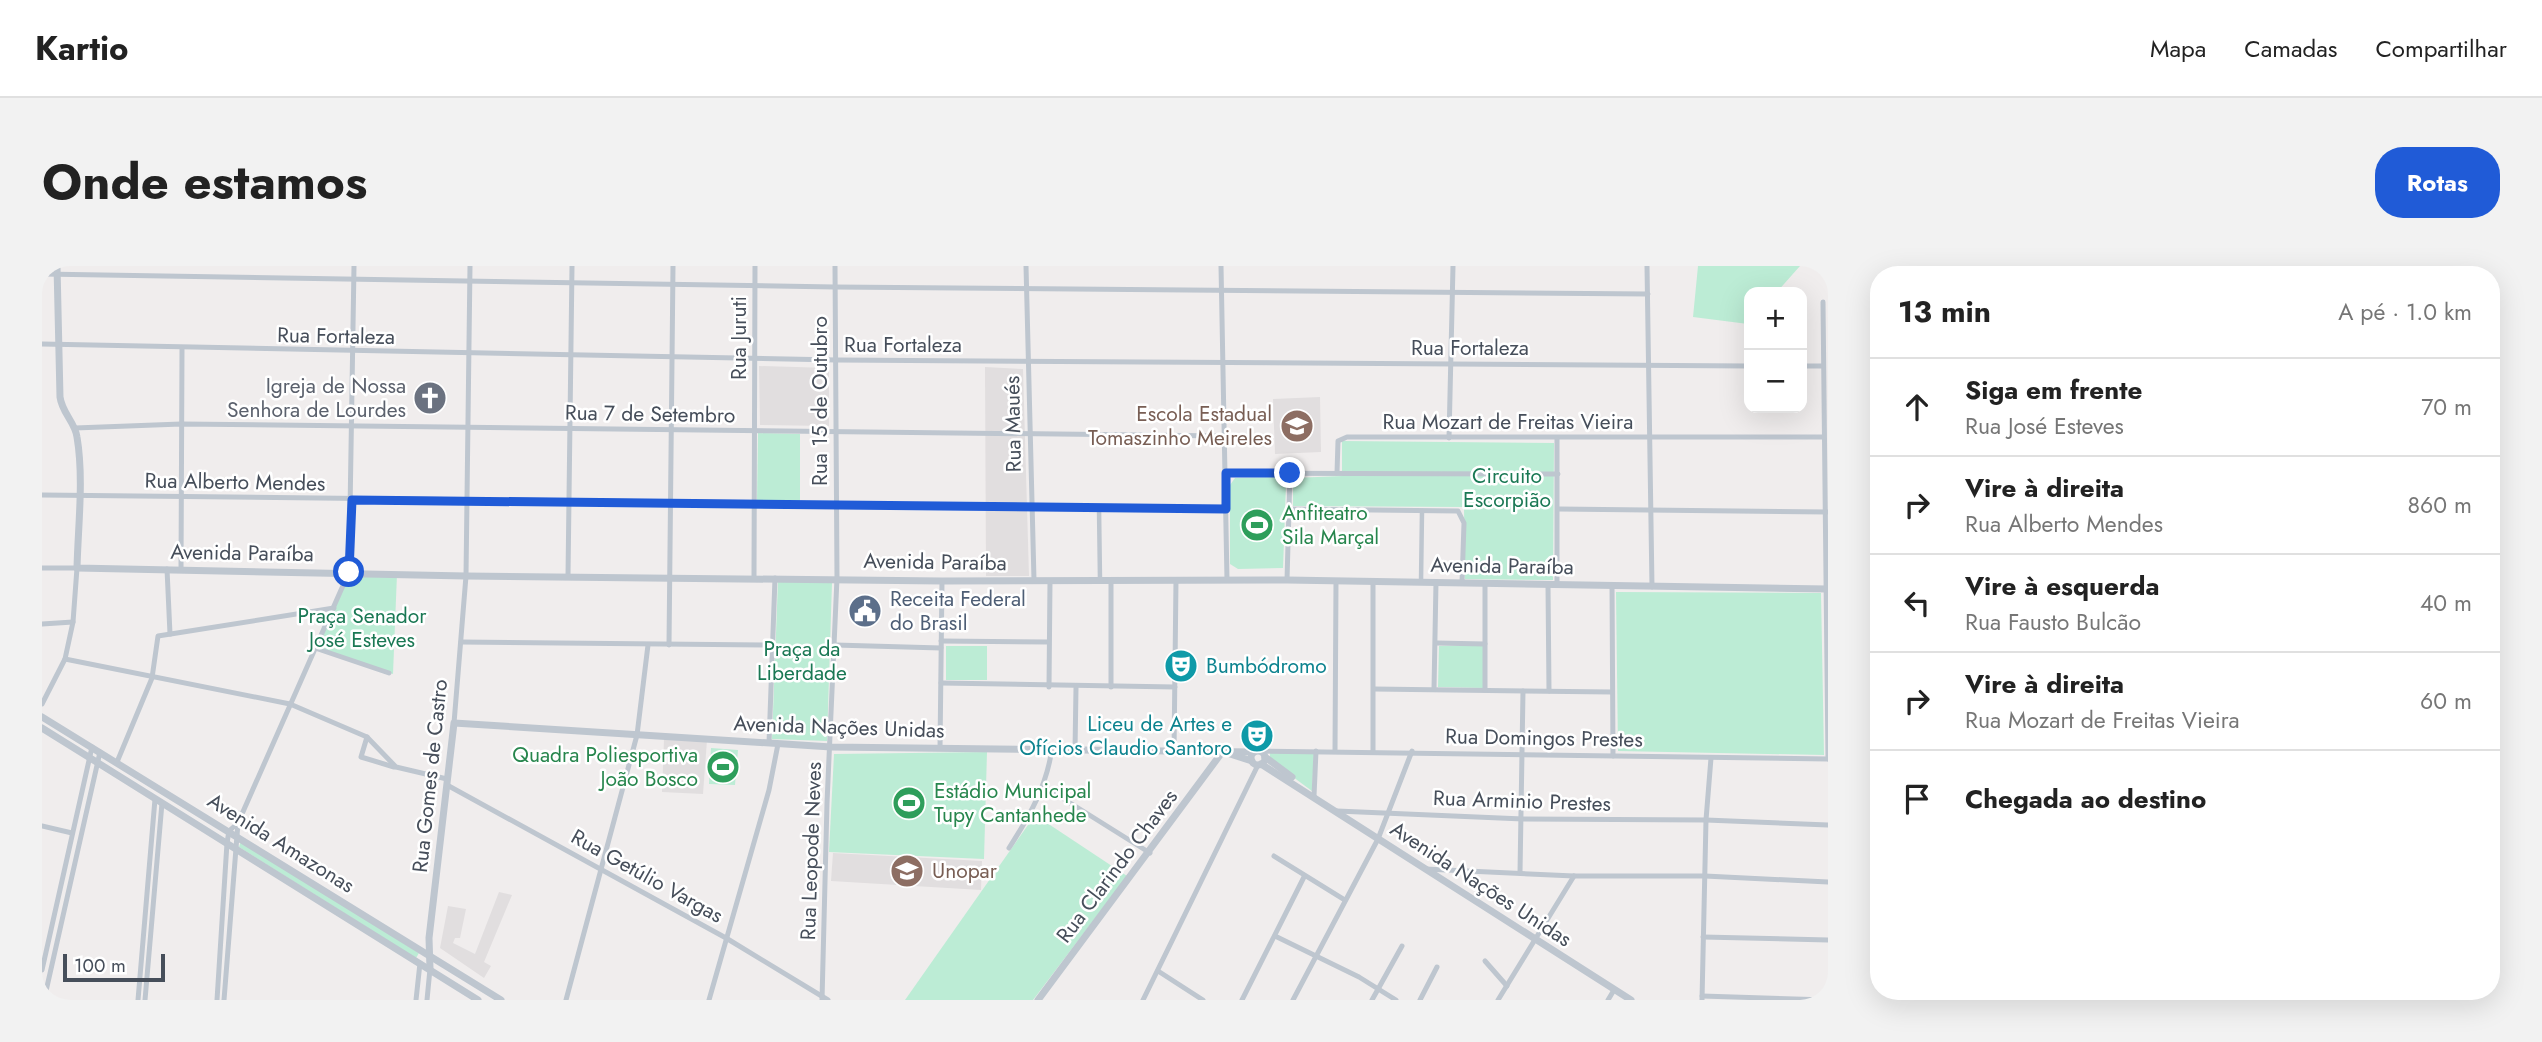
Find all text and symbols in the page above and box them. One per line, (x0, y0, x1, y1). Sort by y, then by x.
text: Kartio (35, 25, 129, 72)
text: Mapa (2150, 31, 2206, 66)
text: Camadas (2244, 31, 2337, 66)
text: Compartilhar (2375, 31, 2507, 66)
text: Onde estamos (42, 147, 367, 217)
button: Rotas (2375, 147, 2500, 218)
map controls (1744, 287, 1807, 413)
button: + (1744, 287, 1807, 350)
text: 13 min (1898, 290, 1991, 333)
text: A pé · 1.0 km (2338, 295, 2472, 329)
street label: Rua Juruti (724, 296, 754, 380)
street label: Rua 15 de Outubro (805, 316, 835, 486)
street label: Rua Fortaleza (277, 320, 395, 352)
street label: Rua Fortaleza (844, 330, 962, 360)
street label: Rua Fortaleza (1411, 333, 1529, 363)
button: − (1744, 350, 1807, 413)
place label: Igreja de Nossa Senhora de Lourdes (227, 371, 406, 425)
text: Siga em frente (1965, 371, 2142, 409)
street label: Rua Maués (997, 375, 1029, 473)
church icon: Igreja de Nossa Senhora de Lourdes (411, 379, 449, 417)
icon: ahead (1898, 388, 1936, 426)
text: 70 m (2421, 390, 2472, 424)
street label: Rua 7 de Setembro (565, 398, 735, 430)
place label: Escola Estadual Tomaszinho Meireles (1088, 399, 1272, 453)
school or university icon: Escola Estadual Tomaszinho Meireles (1278, 407, 1316, 445)
street label: Rua Mozart de Freitas Vieira (1383, 407, 1633, 437)
text: Rua José Esteves (1965, 409, 2124, 443)
route end (1274, 457, 1305, 488)
park label: Circuito Escorpião (1463, 461, 1551, 515)
street label: Rua Alberto Mendes (144, 465, 326, 499)
text: Vire à direita (1965, 469, 2124, 507)
icon: right (1898, 486, 1936, 524)
text: 860 m (2408, 488, 2472, 522)
place label: Anfiteatro Sila Marçal (1282, 498, 1379, 552)
sports icon: Anfiteatro Sila Marçal (1238, 506, 1276, 544)
text: Rua Alberto Mendes (1965, 507, 2163, 541)
street label: Avenida Paraíba (170, 537, 314, 569)
street label: Avenida Paraíba (863, 546, 1007, 578)
street label: Avenida Paraíba (1430, 550, 1574, 582)
route start (333, 556, 364, 587)
text: Vire à esquerda (1965, 567, 2160, 605)
place label: Receita Federal do Brasil (890, 584, 1026, 638)
icon: left (1898, 584, 1936, 622)
text: 40 m (2420, 586, 2472, 620)
public building icon: Receita Federal do Brasil (846, 592, 884, 630)
park label: Praça Senador José Esteves (298, 601, 427, 655)
text: Rua Fausto Bulcão (1965, 605, 2141, 639)
park label: Praça da Liberdade (757, 634, 847, 688)
theatre icon: Bumbódromo (1162, 647, 1200, 685)
place label: Bumbódromo (1206, 651, 1327, 681)
text: Vire à direita (1965, 665, 2124, 703)
street label: Rua Gomes de Castro (405, 678, 455, 874)
icon: right (1898, 682, 1936, 720)
text: 60 m (2420, 684, 2472, 718)
text: Rua Mozart de Freitas Vieira (1965, 703, 2240, 737)
street label: Avenida Nações Unidas (733, 708, 945, 746)
place label: Liceu de Artes e Ofícios Claudio Santoro (1019, 709, 1232, 763)
theatre icon: Liceu de Artes e Ofícios Claudio Santoro (1238, 717, 1276, 755)
street label: Rua Domingos Prestes (1445, 721, 1643, 755)
place label: Quadra Poliesportiva João Bosco (512, 740, 698, 794)
sports icon: Quadra Poliesportiva João Bosco (704, 748, 742, 786)
street label: Rua Leopode Neves (793, 761, 829, 941)
place label: Estádio Municipal Tupy Cantanhede (934, 776, 1091, 830)
icon: arrive (1898, 780, 1936, 818)
text: Chegada ao destino (1965, 780, 2206, 818)
street label: Rua Clarindo Chaves (1049, 783, 1185, 949)
street label: Rua Arminio Prestes (1433, 783, 1611, 819)
sports icon: Estádio Municipal Tupy Cantanhede (890, 784, 928, 822)
street label: Avenida Amazonas (202, 786, 360, 900)
street label: Avenida Nações Unidas (1384, 814, 1578, 954)
street label: Rua Getúlio Vargas (566, 822, 728, 930)
school or university icon: Unopar (888, 852, 926, 890)
place label: Unopar (932, 856, 998, 886)
scale bar (63, 951, 164, 983)
text: 100 m (74, 952, 126, 979)

